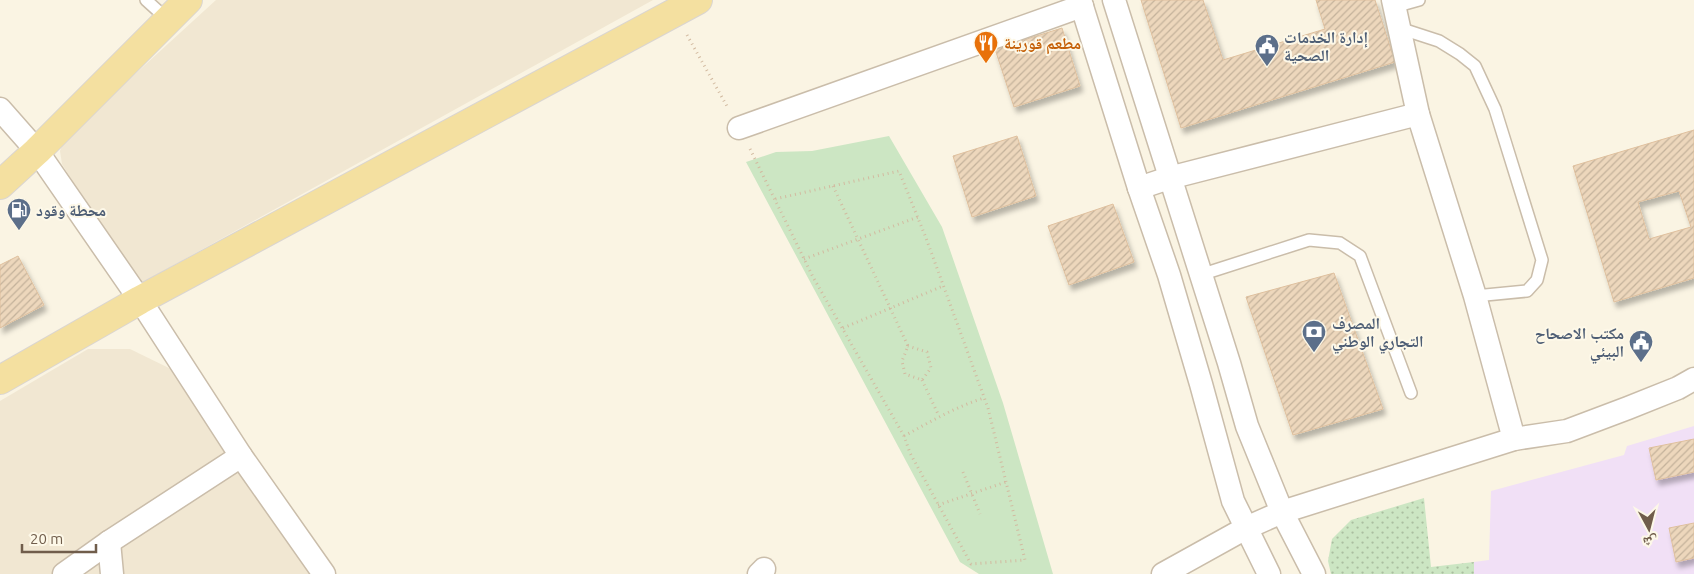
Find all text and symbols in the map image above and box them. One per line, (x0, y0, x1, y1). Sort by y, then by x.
place label: إدارة الخدمات الصحية (1284, 28, 1368, 64)
restaurant icon: مطعم قورينة (973, 30, 999, 64)
public building icon: إدارة الخدمات الصحية (1254, 33, 1280, 67)
place label: مطعم قورينة (1004, 34, 1081, 55)
fuel station icon: محطة وقود (6, 197, 32, 231)
place label: محطة وقود (36, 201, 106, 219)
place label: المصرف التجاري الوطني (1332, 314, 1424, 354)
bank icon: المصرف التجاري الوطني (1301, 319, 1327, 353)
place label: مكتب الاصحاح البيئي (1535, 324, 1624, 364)
public building icon: مكتب الاصحاح البيئي (1628, 329, 1654, 363)
north arrow (1624, 504, 1674, 554)
scale bar (22, 522, 96, 554)
text: 20 m (30, 530, 63, 547)
text: ش (1642, 532, 1659, 551)

